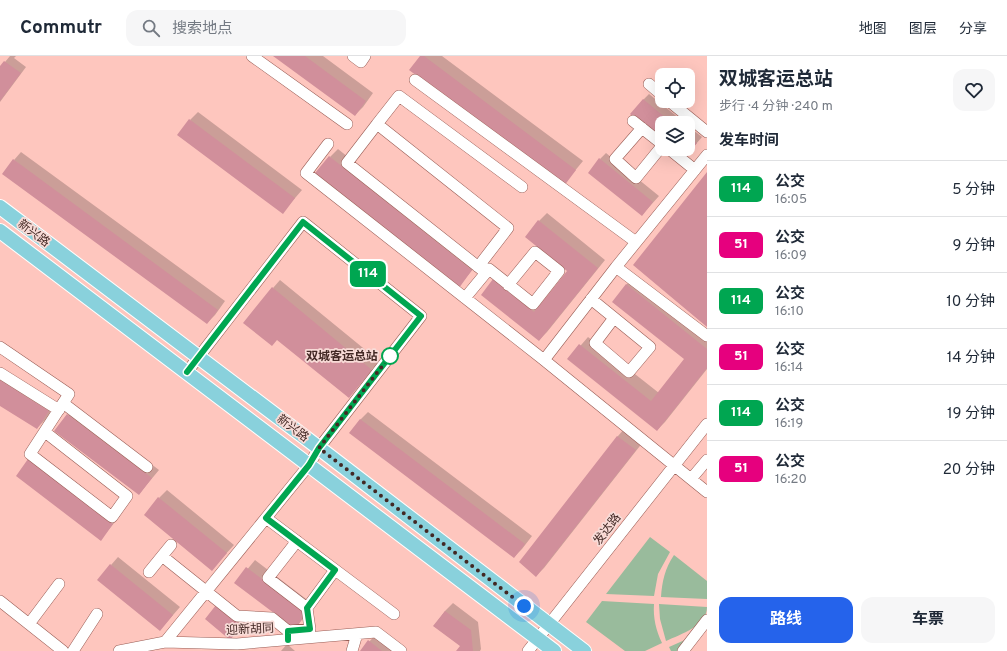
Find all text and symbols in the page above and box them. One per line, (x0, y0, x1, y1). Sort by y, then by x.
search box (126, 10, 406, 46)
text: Commutr (20, 16, 102, 40)
icon: search (140, 17, 162, 39)
text: 搜索地点 (172, 20, 232, 39)
text: 地图 (859, 21, 887, 38)
text: 图层 (909, 21, 937, 38)
text: 分享 (959, 21, 987, 38)
map controls (655, 68, 695, 156)
button: locate (655, 68, 695, 108)
text: 双城客运总站 (719, 68, 833, 92)
button: heart (953, 69, 995, 111)
text: 步行 · 4 分钟 · 240 m (719, 99, 833, 115)
button: layers (655, 116, 695, 156)
text: 发车时间 (719, 132, 779, 151)
text: 公交 (775, 173, 805, 192)
text: 114 (731, 180, 751, 197)
text: 5 分钟 (952, 181, 995, 200)
text: 16:05 (775, 192, 807, 208)
street label: 新兴路 (14, 217, 53, 251)
text: 公交 (775, 229, 805, 248)
text: 51 (734, 236, 748, 253)
text: 9 分钟 (953, 237, 995, 256)
text: 16:09 (775, 248, 807, 264)
line badge: 114 (345, 261, 391, 287)
text: 114 (358, 265, 378, 282)
text: 公交 (775, 285, 805, 304)
text: 114 (731, 292, 751, 309)
text: 10 分钟 (946, 293, 995, 312)
text: 16:10 (775, 304, 804, 320)
text: 公交 (775, 341, 805, 360)
marker: 双城客运总站 (381, 347, 399, 365)
text: 51 (734, 348, 748, 365)
place label: 双城客运总站 (306, 349, 378, 365)
text: 14 分钟 (947, 349, 995, 368)
text: 16:14 (775, 360, 803, 376)
text: 公交 (775, 397, 805, 416)
text: 114 (731, 404, 751, 421)
text: 19 分钟 (947, 405, 995, 424)
street label: 新兴路 (273, 412, 312, 446)
text: 16:19 (775, 416, 803, 432)
text: 公交 (775, 453, 805, 472)
text: 51 (734, 460, 748, 477)
text: 20 分钟 (943, 461, 995, 480)
text: 16:20 (775, 472, 807, 488)
street label: 发达路 (590, 511, 625, 549)
your location (514, 596, 534, 616)
button: 路线 (719, 597, 853, 643)
button: 车票 (861, 597, 995, 643)
street label: 迎新胡同 (226, 621, 274, 639)

